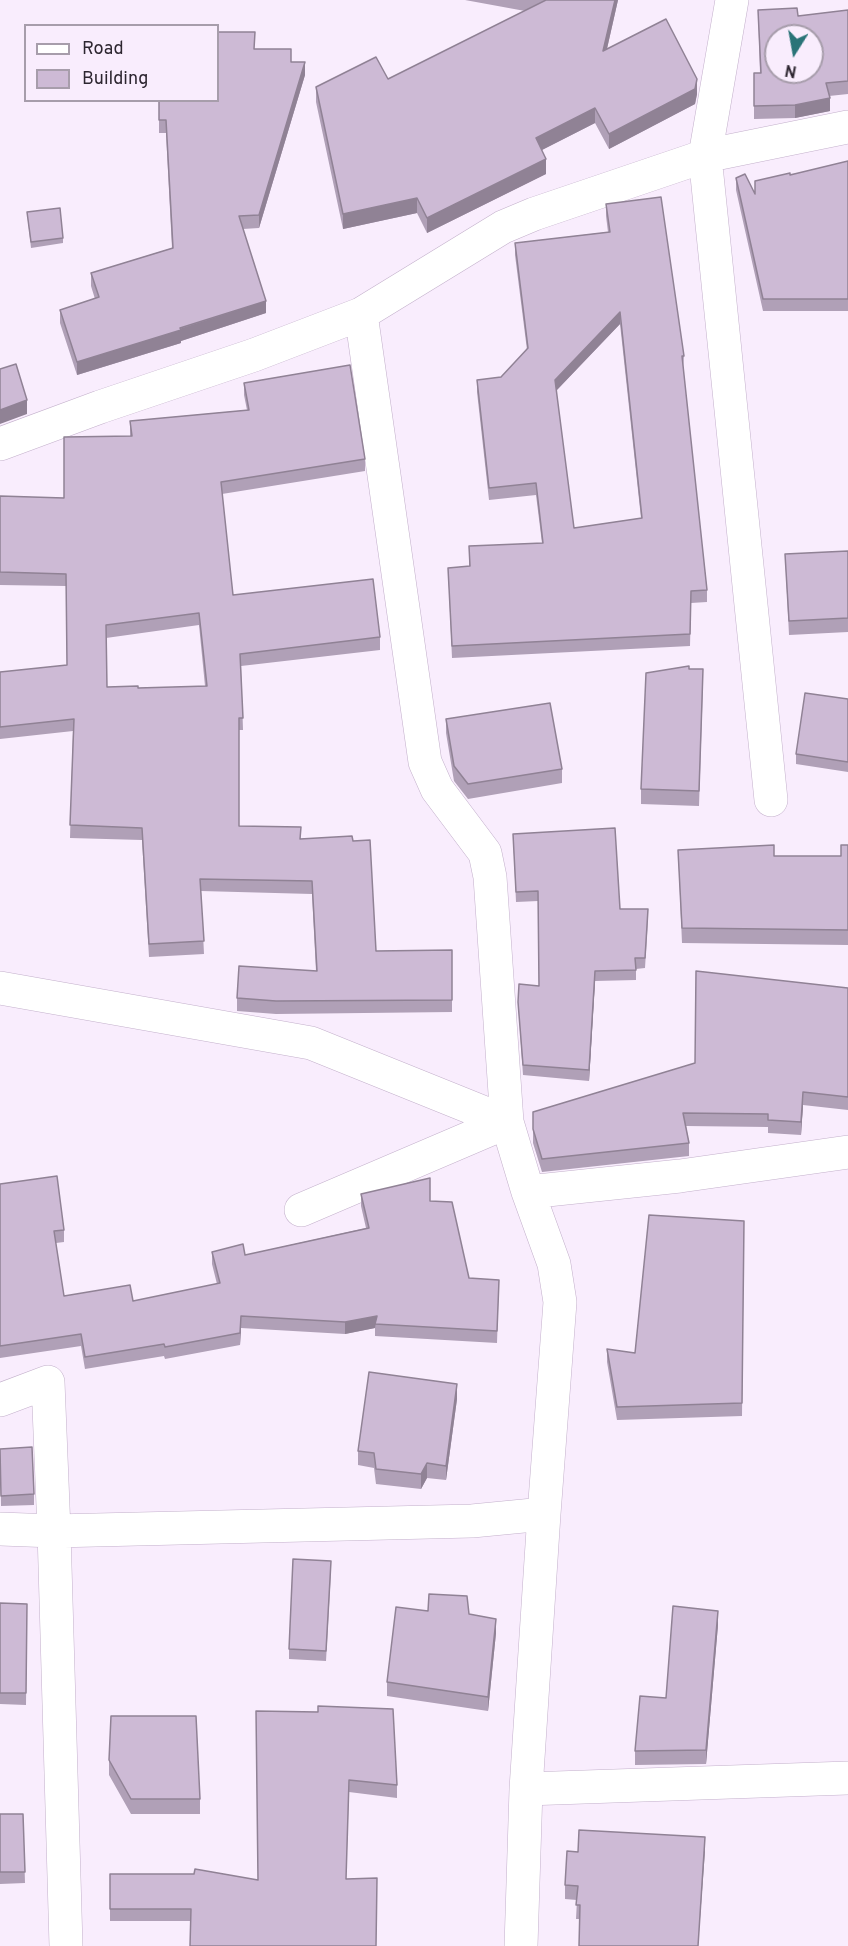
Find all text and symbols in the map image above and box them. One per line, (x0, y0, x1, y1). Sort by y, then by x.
legend (24, 24, 219, 102)
north arrow (764, 24, 824, 84)
text: Road (82, 38, 124, 61)
text: N (783, 59, 798, 81)
text: Building (82, 68, 148, 91)

